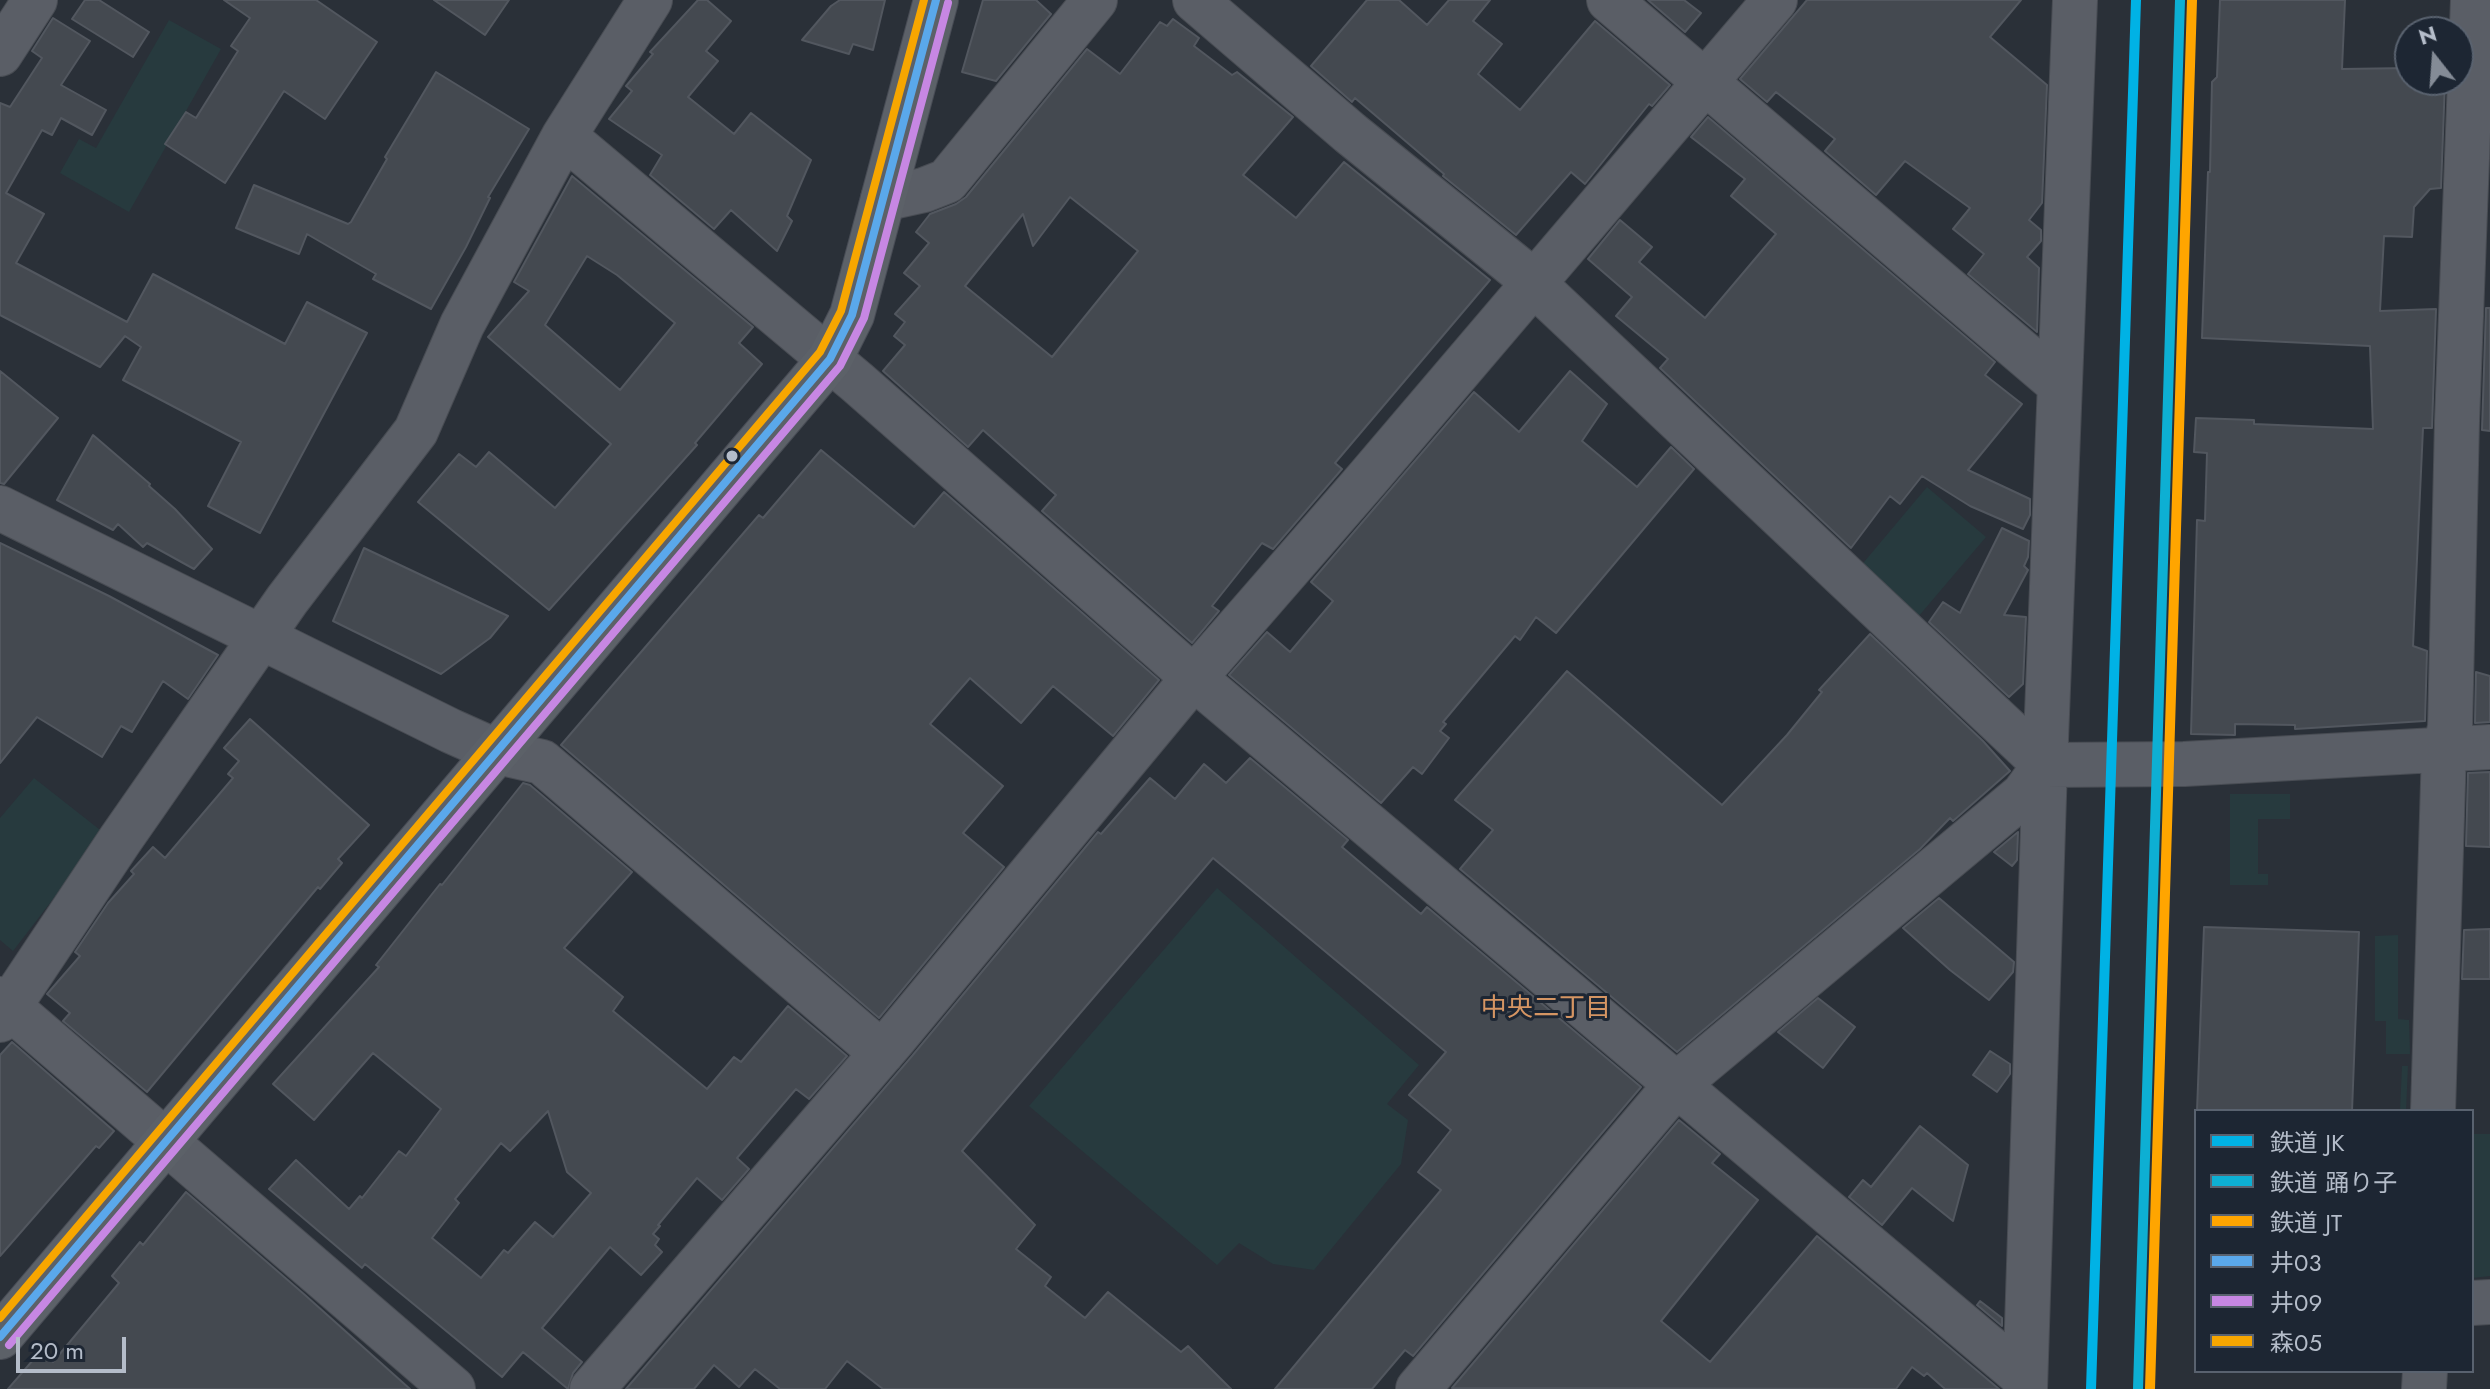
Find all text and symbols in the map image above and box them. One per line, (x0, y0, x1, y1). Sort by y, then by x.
north arrow (2394, 16, 2474, 96)
text: N (2415, 17, 2441, 53)
unlabelled marker (724, 448, 740, 464)
district label: 中央二丁目 (1481, 994, 1611, 1026)
legend (2194, 1109, 2474, 1373)
text: 鉄道 JK (2270, 1125, 2345, 1160)
text: 鉄道 踊り子 (2270, 1165, 2397, 1200)
text: 鉄道 JT (2270, 1205, 2342, 1240)
text: 井03 (2270, 1245, 2322, 1280)
text: 井09 (2270, 1285, 2322, 1320)
scale bar (20, 1321, 130, 1371)
text: 森05 (2270, 1325, 2322, 1360)
text: 20 m (30, 1333, 84, 1368)

